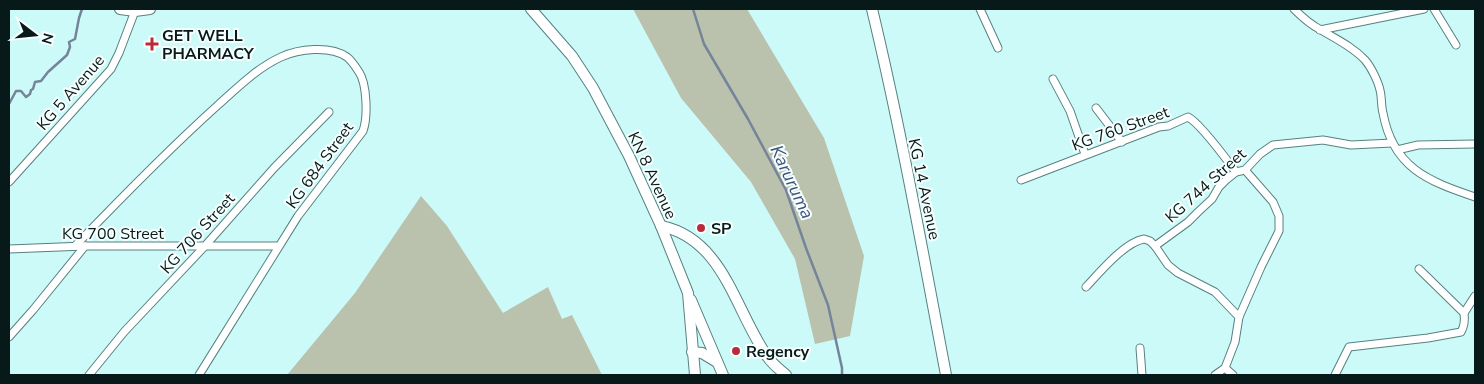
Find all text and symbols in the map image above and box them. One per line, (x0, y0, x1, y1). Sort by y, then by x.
north arrow (10, 10, 60, 60)
place label: GET WELL PHARMACY (162, 25, 255, 65)
text: N (36, 31, 58, 46)
marker: GET WELL PHARMACY (146, 38, 158, 50)
street label: KG 5 Avenue (32, 50, 110, 135)
street label: KG 760 Street (1069, 101, 1172, 157)
street label: KG 684 Street (281, 118, 359, 213)
street label: KN 8 Avenue (622, 128, 682, 223)
street label: KG 14 Avenue (903, 137, 945, 242)
water label: Karuruma (764, 141, 820, 223)
street label: KG 744 Street (1160, 143, 1251, 228)
street label: KG 706 Street (155, 188, 240, 279)
place label: SP (711, 218, 732, 240)
marker: SP (695, 222, 707, 234)
street label: KG 700 Street (62, 223, 164, 245)
place label: Regency (746, 341, 810, 363)
marker: Regency (730, 345, 742, 357)

